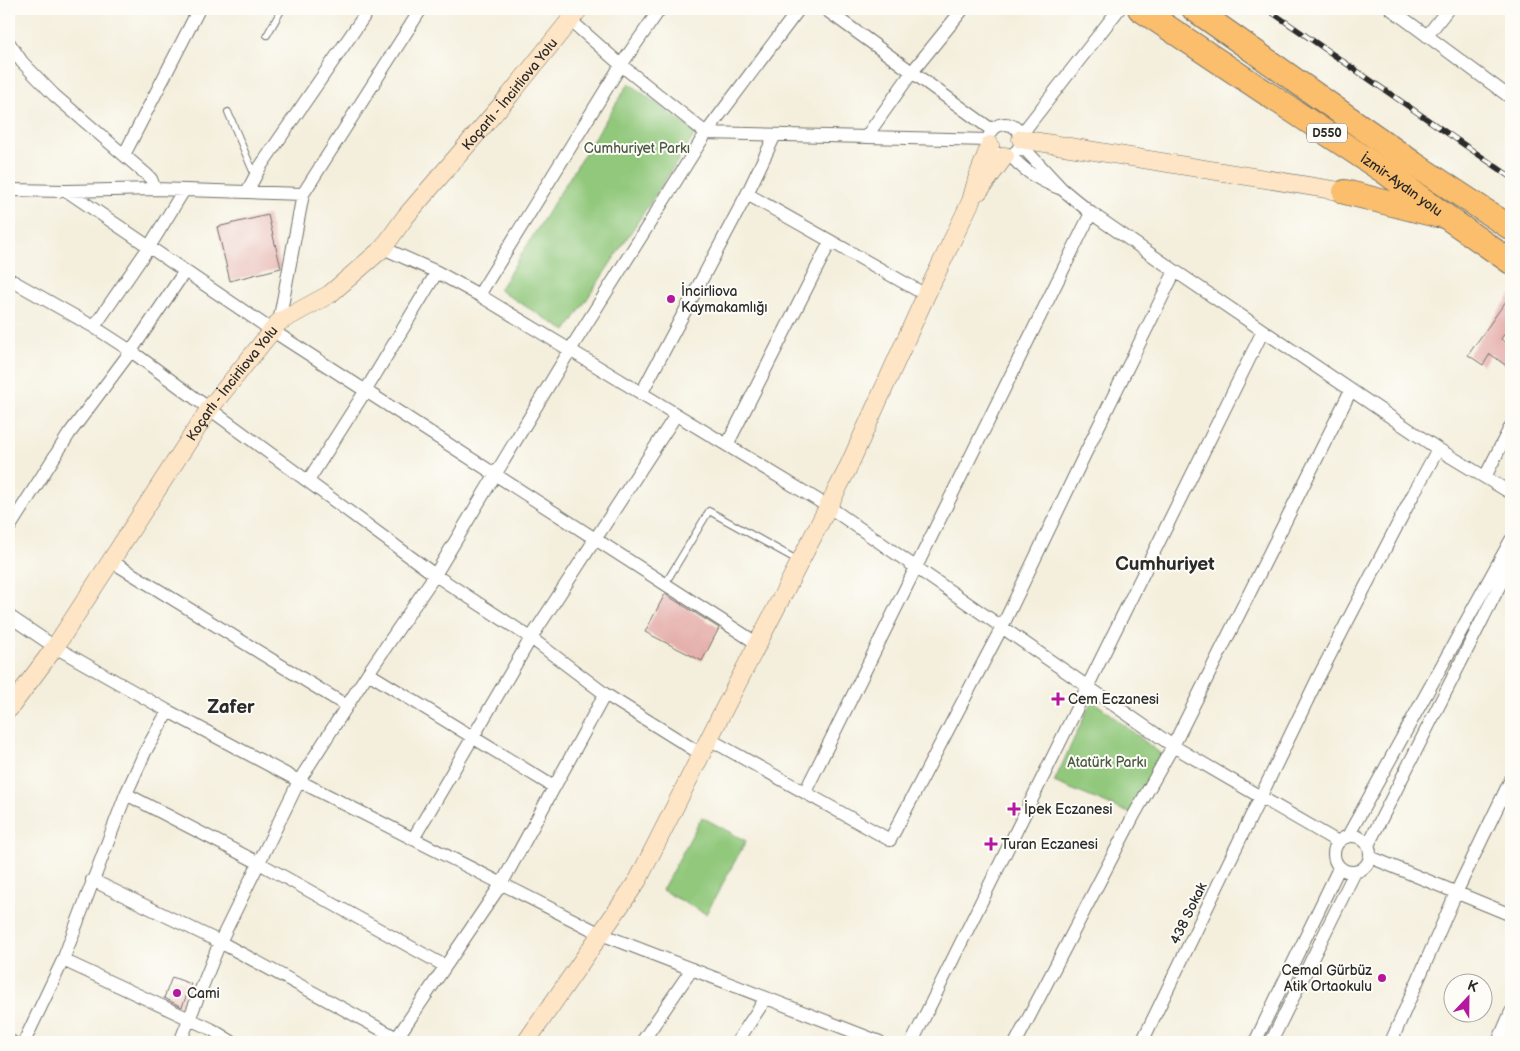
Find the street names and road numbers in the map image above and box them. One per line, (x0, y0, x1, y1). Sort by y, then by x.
street label: Koçarlı - İncirliova Yolu (458, 35, 561, 154)
road number: D550 (1307, 124, 1347, 142)
street label: İzmir-Aydın yolu (1357, 149, 1446, 220)
street label: Koçarlı - İncirliova Yolu (183, 322, 282, 444)
street label: 438 Sokak (1166, 879, 1211, 947)

